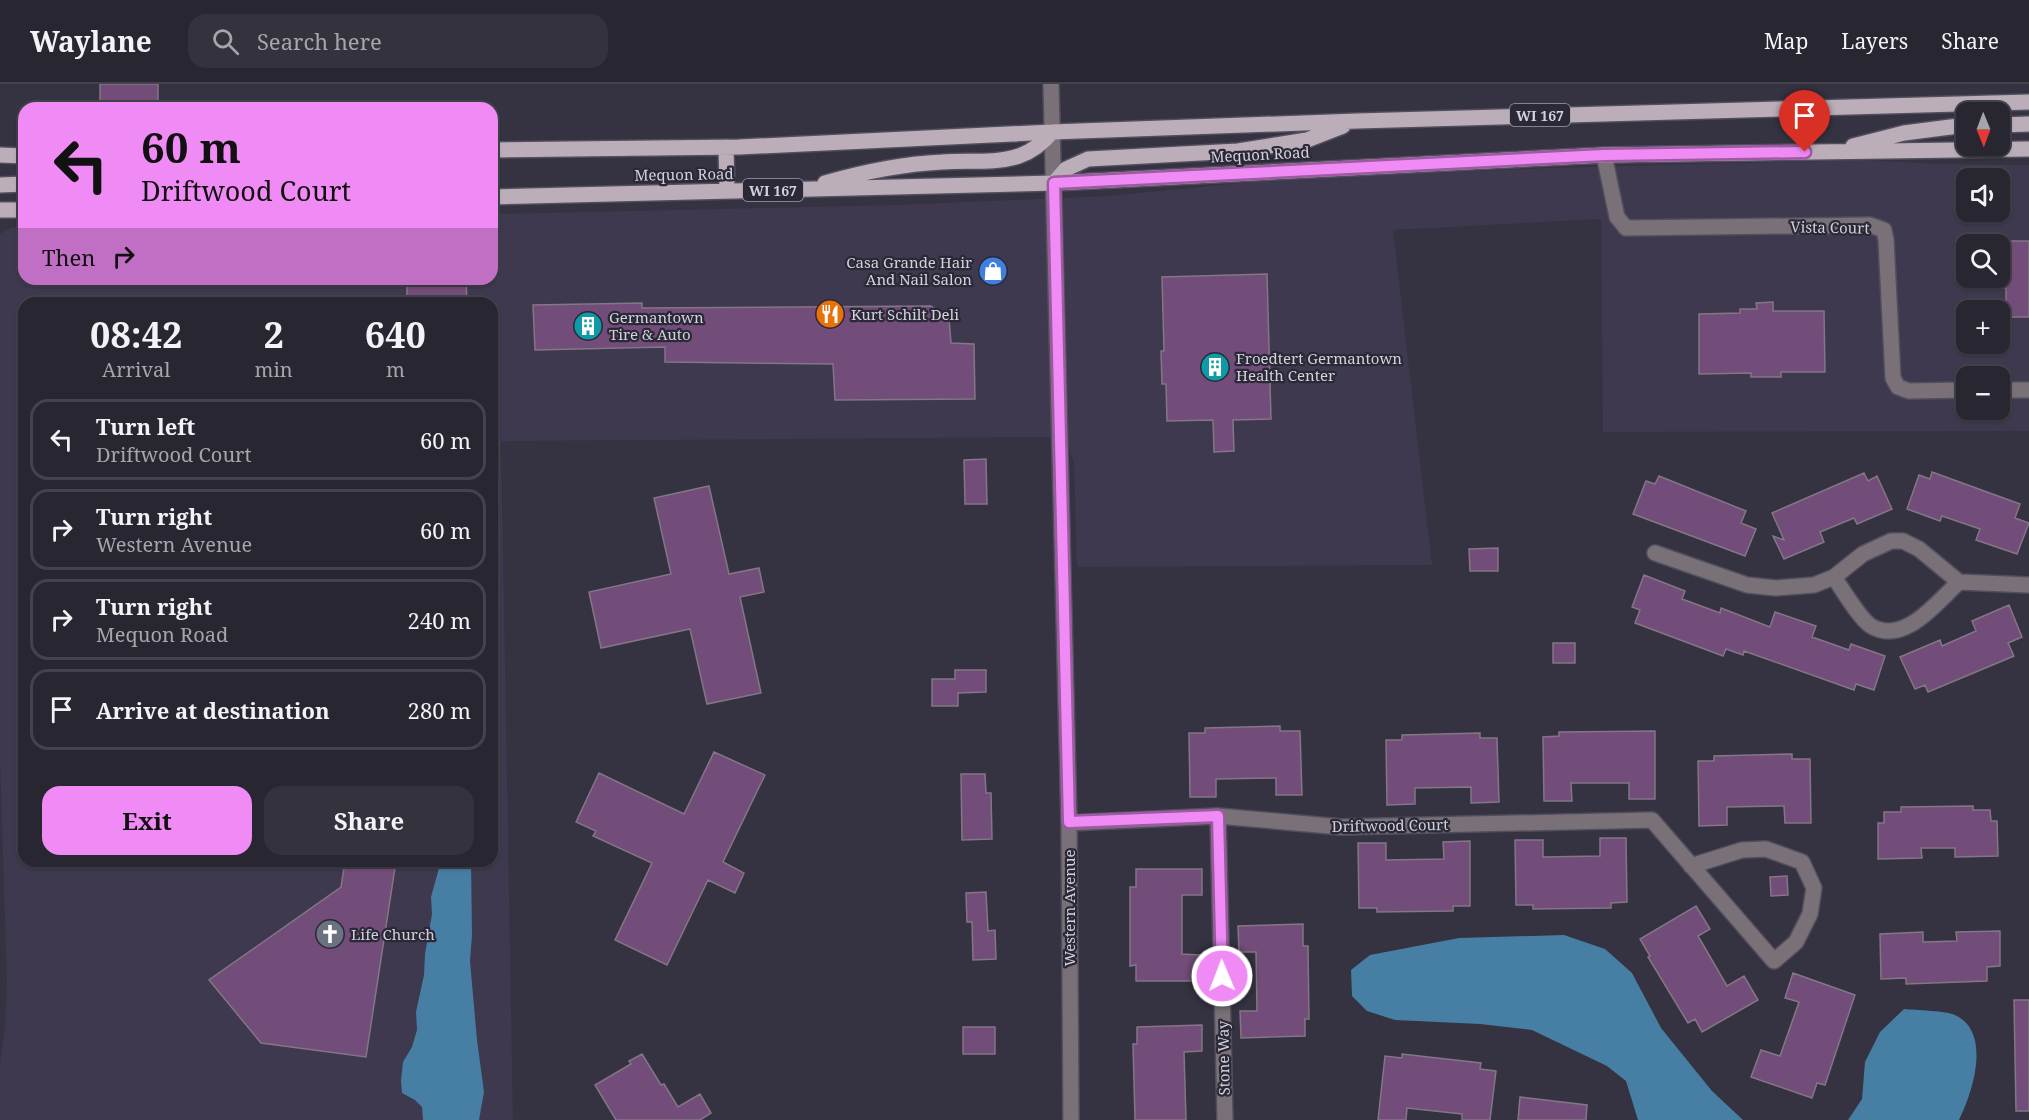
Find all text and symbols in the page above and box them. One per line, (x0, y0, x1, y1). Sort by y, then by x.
search box (188, 14, 608, 68)
text: Waylane (30, 22, 152, 60)
icon: search (209, 25, 242, 58)
text: Search here (257, 26, 382, 56)
text: Map (1764, 27, 1808, 55)
text: Layers (1841, 27, 1908, 55)
text: Share (1941, 27, 1999, 55)
pin (1779, 90, 1830, 152)
icon: arrive (1788, 99, 1821, 132)
north arrow (1956, 102, 2010, 156)
map controls (1956, 102, 2010, 420)
road number: WI 167 (1510, 104, 1570, 126)
text: 60 m (141, 118, 241, 175)
icon: left (42, 126, 120, 204)
street label: Mequon Road (1210, 141, 1310, 167)
street label: Mequon Road (634, 163, 734, 185)
button: sound (1956, 168, 2010, 222)
text: Driftwood Court (141, 172, 351, 209)
road number: WI 167 (743, 179, 803, 201)
street label: Vista Court (1790, 216, 1870, 238)
button: search (1956, 234, 2010, 288)
icon: right (107, 240, 140, 273)
text: Then (42, 242, 95, 272)
place label: Casa Grande Hair And Nail Salon (846, 252, 972, 289)
shop icon: Casa Grande Hair And Nail Salon (977, 255, 1009, 287)
restaurant icon: Kurt Schilt Deli (814, 298, 846, 330)
button: + (1956, 300, 2010, 354)
place label: Kurt Schilt Deli (851, 304, 959, 324)
place label: Germantown Tire & Auto (609, 307, 704, 344)
text: 08:42 (90, 310, 182, 359)
text: 2 (263, 310, 284, 359)
text: 640 (365, 310, 426, 359)
building icon: Germantown Tire & Auto (572, 310, 604, 342)
place label: Froedtert Germantown Health Center (1236, 348, 1402, 385)
building icon: Froedtert Germantown Health Center (1199, 351, 1231, 383)
text: Arrival (102, 356, 170, 383)
text: min (255, 356, 293, 383)
text: m (386, 356, 405, 383)
button: − (1956, 366, 2010, 420)
text: Turn left (96, 411, 195, 441)
icon: left (45, 423, 78, 456)
text: 60 m (420, 425, 471, 455)
text: Driftwood Court (96, 441, 252, 468)
text: Turn right (96, 501, 212, 531)
icon: right (45, 513, 78, 546)
text: 60 m (420, 515, 471, 545)
text: Western Avenue (96, 531, 252, 558)
text: Turn right (96, 591, 212, 621)
icon: right (45, 603, 78, 636)
text: 240 m (408, 605, 471, 635)
text: Mequon Road (96, 621, 228, 648)
icon: arrive (45, 693, 78, 726)
text: Arrive at destination (96, 695, 330, 725)
text: 280 m (408, 695, 471, 725)
button: Exit (42, 786, 252, 855)
button: Share (264, 786, 474, 855)
street label: Driftwood Court (1331, 814, 1449, 836)
street label: Western Avenue (1059, 849, 1079, 967)
church icon: Life Church (314, 918, 346, 950)
place label: Life Church (351, 924, 435, 944)
position arrow (1190, 944, 1254, 1008)
street label: Stone Way (1212, 1020, 1234, 1096)

